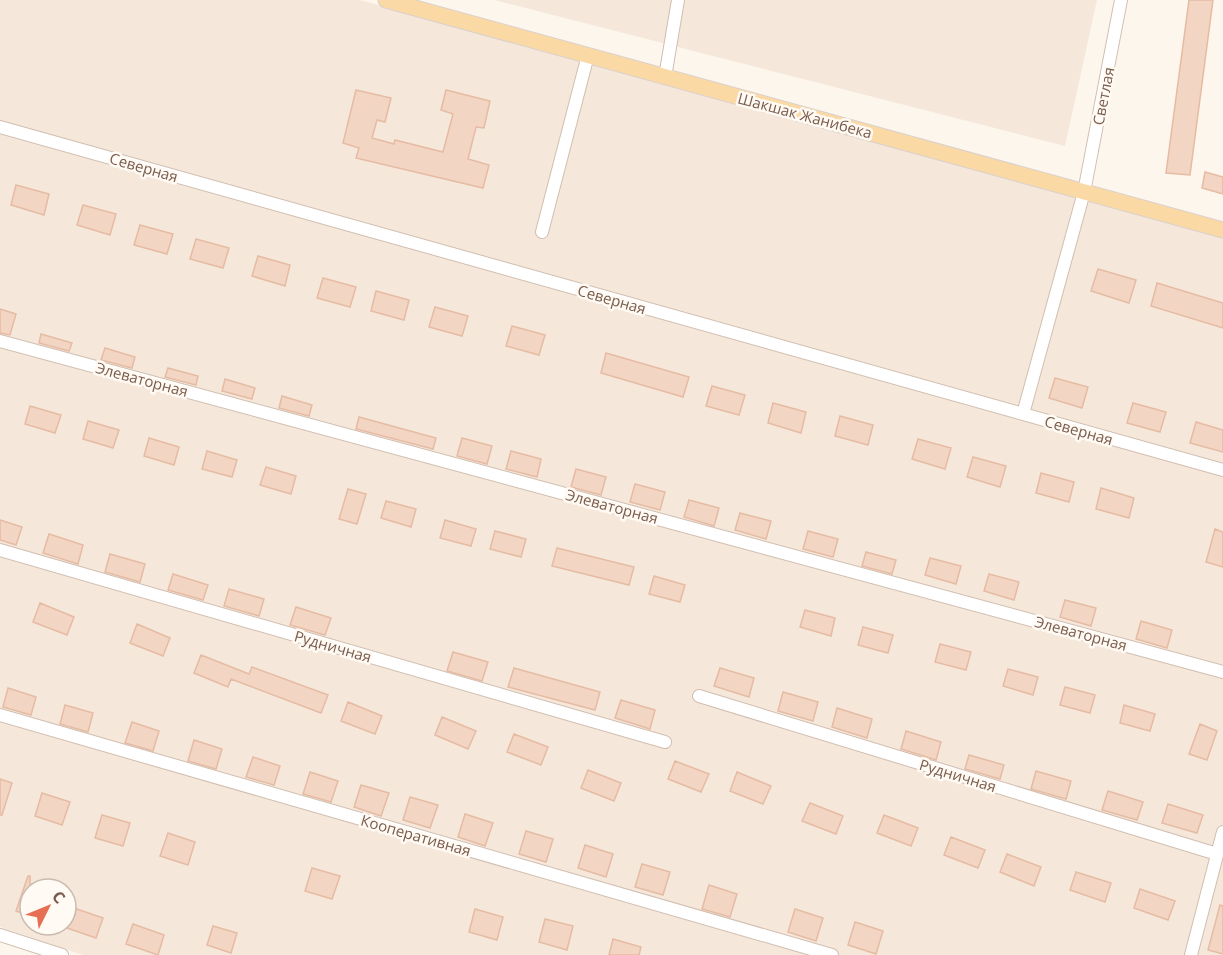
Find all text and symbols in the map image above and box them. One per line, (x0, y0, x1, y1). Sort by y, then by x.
street label: Светлая (1088, 65, 1118, 127)
street label: Шакшак Жанибека (736, 87, 874, 143)
street label: Северная (107, 148, 181, 186)
street label: Северная (575, 280, 649, 318)
street label: Элеваторная (94, 357, 190, 401)
street label: Северная (1042, 411, 1116, 449)
street label: Элеваторная (564, 484, 660, 528)
street label: Элеваторная (1033, 611, 1129, 655)
street label: Рудничная (292, 625, 374, 667)
street label: Рудничная (917, 754, 999, 796)
street label: Кооперативная (359, 810, 473, 860)
north arrow (18, 877, 78, 937)
text: С (47, 886, 70, 908)

